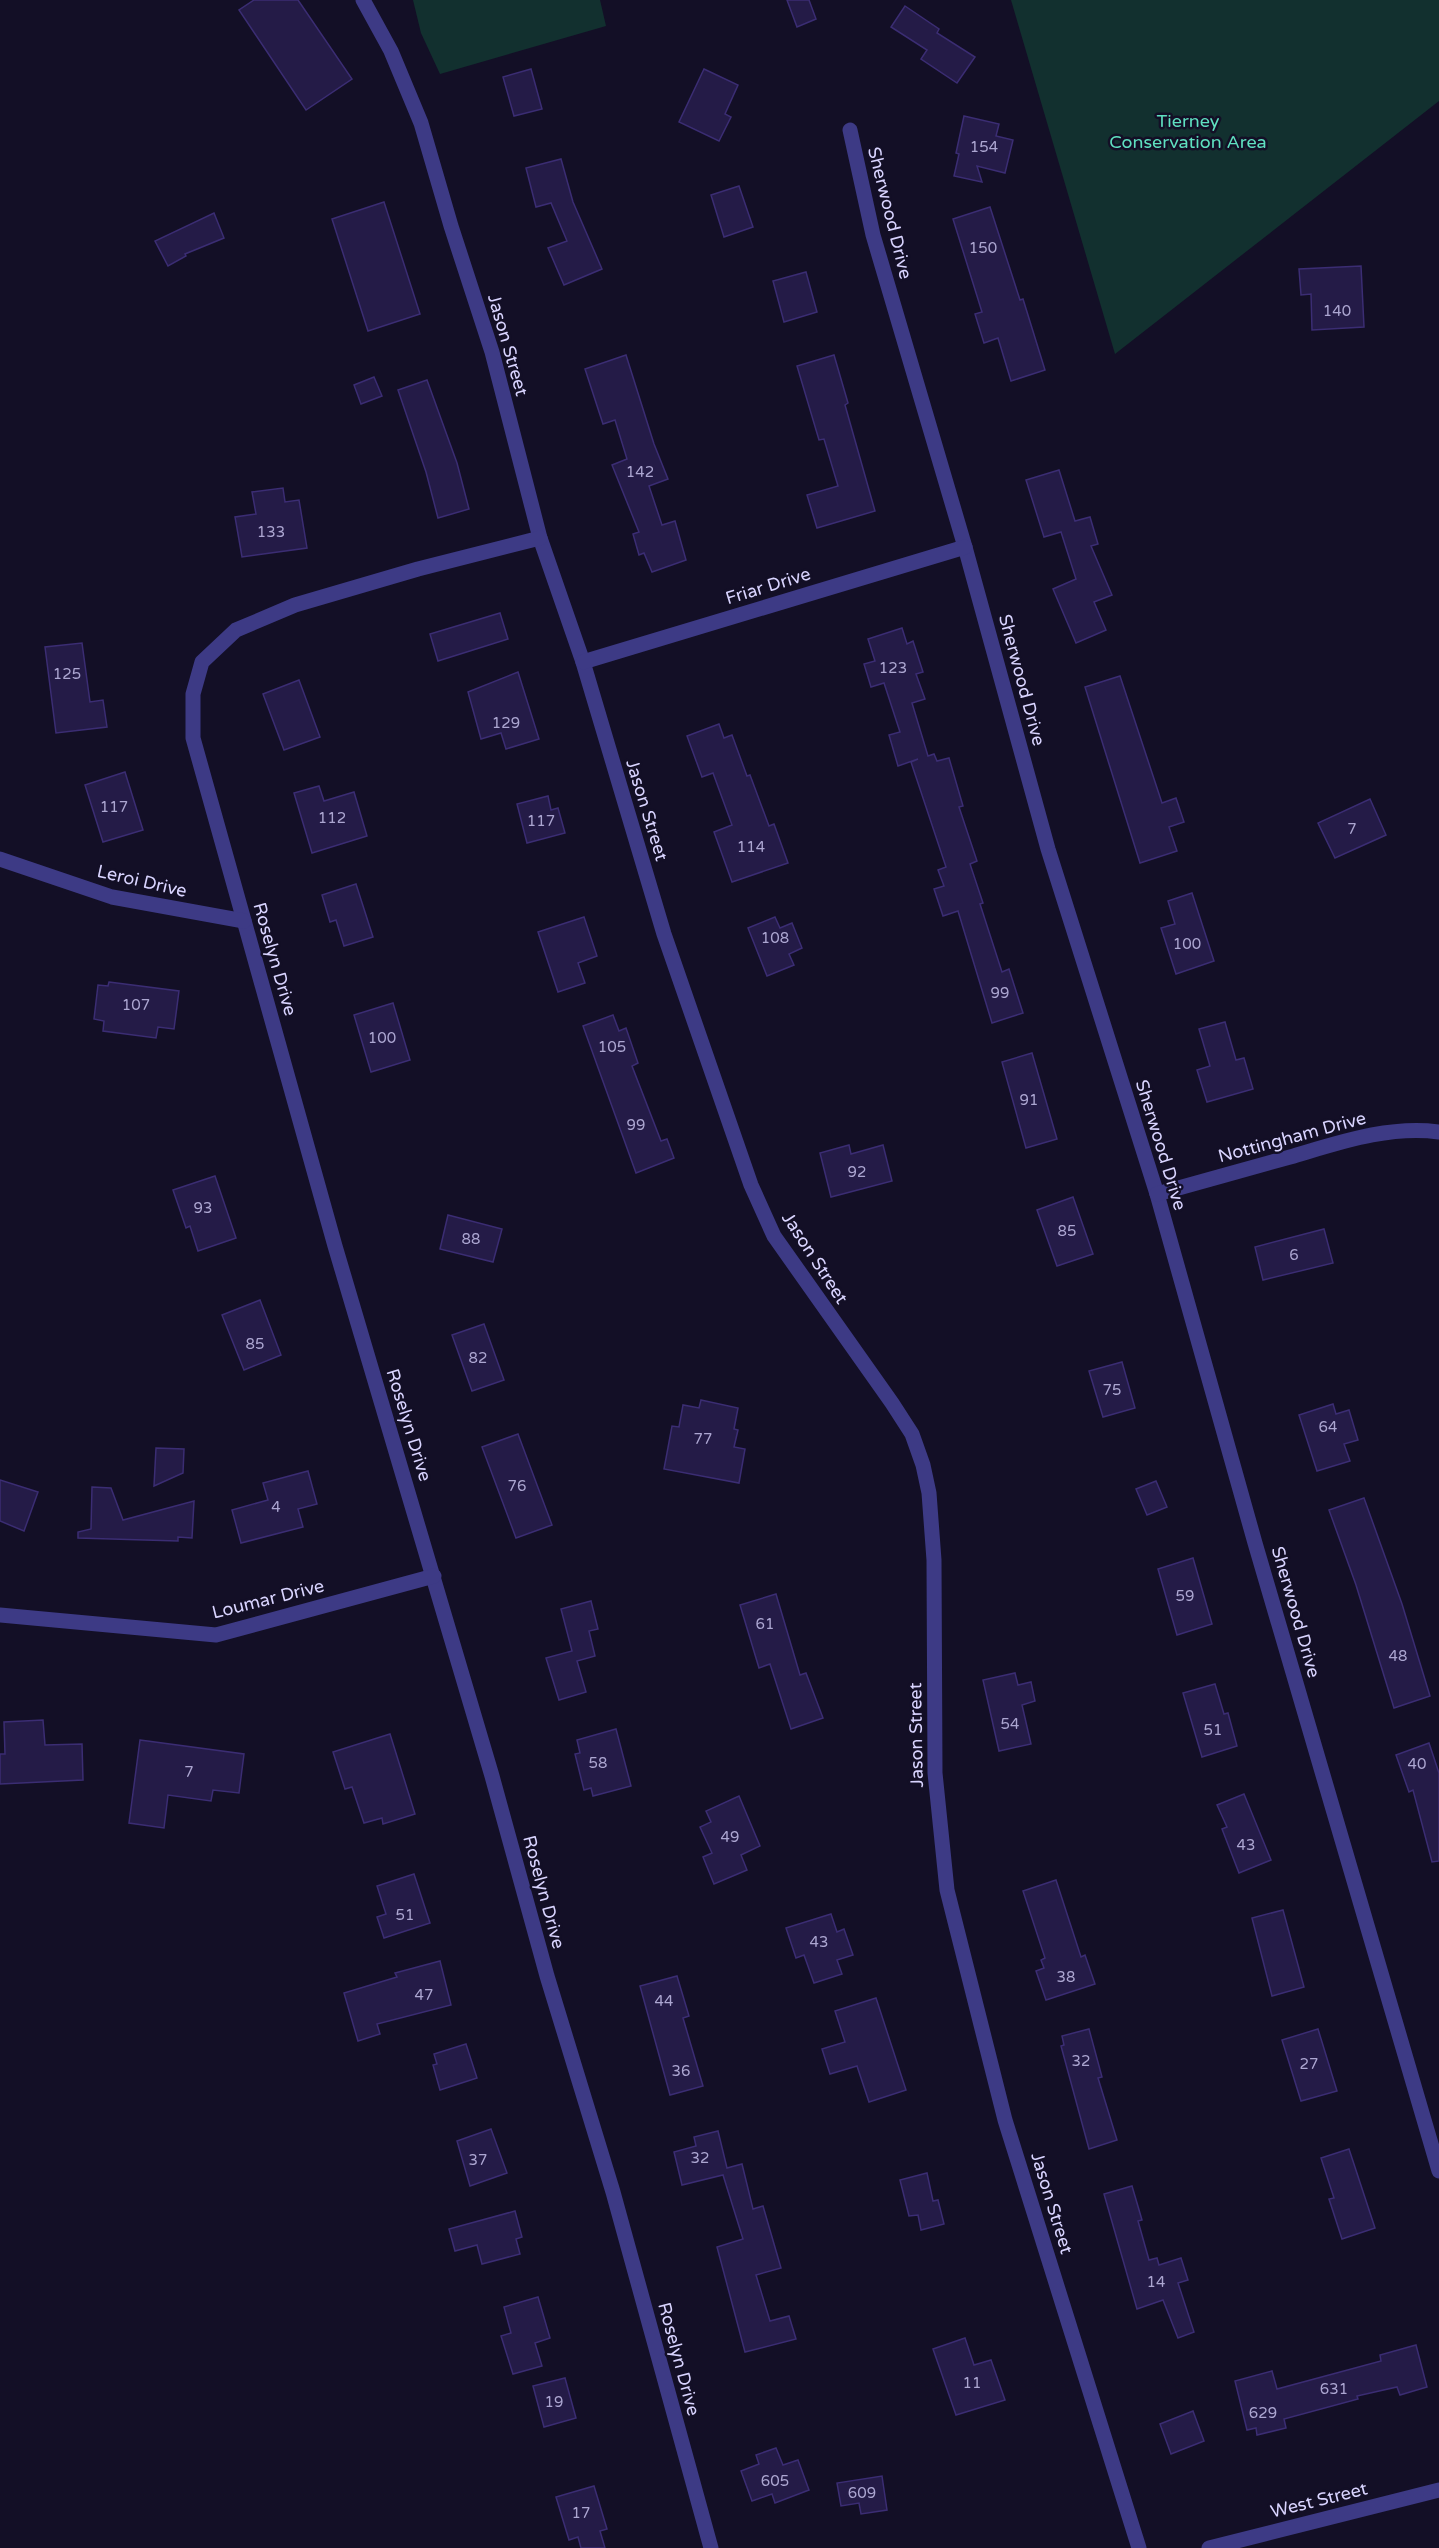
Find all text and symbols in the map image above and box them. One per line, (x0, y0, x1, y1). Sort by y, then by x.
park label: Tierney Conservation Area (1109, 110, 1267, 153)
house number: 154 (970, 138, 998, 156)
street label: Sherwood Drive (863, 145, 917, 281)
house number: 150 (969, 239, 997, 257)
street label: Jason Street (483, 291, 533, 399)
house number: 140 (1323, 302, 1351, 320)
house number: 142 (626, 463, 654, 481)
house number: 133 (257, 523, 285, 541)
street label: Friar Drive (723, 563, 813, 609)
street label: Sherwood Drive (994, 612, 1050, 748)
house number: 123 (879, 659, 907, 677)
house number: 125 (53, 665, 81, 683)
house number: 129 (492, 714, 520, 732)
street label: Jason Street (621, 756, 673, 864)
house number: 117 (100, 798, 128, 816)
house number: 112 (318, 809, 346, 827)
house number: 117 (527, 812, 555, 830)
house number: 7 (1347, 820, 1357, 838)
house number: 114 (737, 838, 765, 856)
street label: Leroi Drive (95, 860, 189, 902)
street label: Roselyn Drive (248, 900, 302, 1018)
house number: 108 (761, 929, 789, 947)
house number: 100 (1173, 935, 1201, 953)
house number: 99 (991, 984, 1009, 1002)
house number: 107 (122, 996, 150, 1014)
house number: 100 (368, 1029, 396, 1047)
house number: 105 (598, 1038, 626, 1056)
street label: Sherwood Drive (1131, 1077, 1191, 1213)
house number: 91 (1020, 1091, 1038, 1109)
street label: Nottingham Drive (1216, 1107, 1368, 1167)
house number: 99 (627, 1116, 645, 1134)
house number: 92 (848, 1163, 866, 1181)
house number: 93 (194, 1199, 212, 1217)
street label: Jason Street (777, 1208, 853, 1308)
house number: 85 (1058, 1222, 1076, 1240)
house number: 88 (462, 1230, 480, 1248)
house number: 6 (1289, 1246, 1299, 1264)
house number: 85 (246, 1335, 264, 1353)
house number: 82 (469, 1349, 487, 1367)
street label: Roselyn Drive (381, 1366, 437, 1484)
house number: 75 (1103, 1381, 1121, 1399)
house number: 64 (1319, 1418, 1337, 1436)
house number: 77 (694, 1430, 712, 1448)
house number: 76 (508, 1477, 526, 1495)
house number: 4 (271, 1498, 281, 1516)
street label: Sherwood Drive (1267, 1544, 1325, 1680)
street label: Loumar Drive (210, 1574, 326, 1624)
house number: 59 (1176, 1587, 1194, 1605)
house number: 61 (756, 1615, 774, 1633)
house number: 48 (1389, 1647, 1407, 1665)
street label: Jason Street (904, 1682, 928, 1788)
house number: 54 (1001, 1715, 1019, 1733)
house number: 51 (1204, 1721, 1222, 1739)
house number: 58 (589, 1754, 607, 1772)
house number: 40 (1408, 1755, 1426, 1773)
house number: 7 (184, 1763, 194, 1781)
house number: 49 (721, 1828, 739, 1846)
street label: Roselyn Drive (518, 1833, 570, 1951)
house number: 43 (1237, 1836, 1255, 1854)
house number: 51 (396, 1906, 414, 1924)
house number: 43 (810, 1933, 828, 1951)
house number: 38 (1057, 1968, 1075, 1986)
house number: 47 (415, 1986, 433, 2004)
house number: 44 (655, 1992, 673, 2010)
house number: 32 (1072, 2052, 1090, 2070)
house number: 27 (1300, 2055, 1318, 2073)
house number: 36 (672, 2062, 690, 2080)
house number: 32 (691, 2149, 709, 2167)
street label: Jason Street (1026, 2149, 1078, 2257)
house number: 37 (469, 2151, 487, 2169)
house number: 14 (1147, 2273, 1165, 2291)
street label: Roselyn Drive (653, 2300, 705, 2418)
house number: 11 (963, 2374, 981, 2392)
house number: 631 (1320, 2380, 1348, 2398)
house number: 19 (545, 2393, 563, 2411)
house number: 629 (1249, 2404, 1277, 2422)
house number: 605 (761, 2472, 789, 2490)
street label: West Street (1268, 2477, 1370, 2523)
house number: 609 (848, 2484, 876, 2502)
house number: 17 (572, 2504, 590, 2522)

